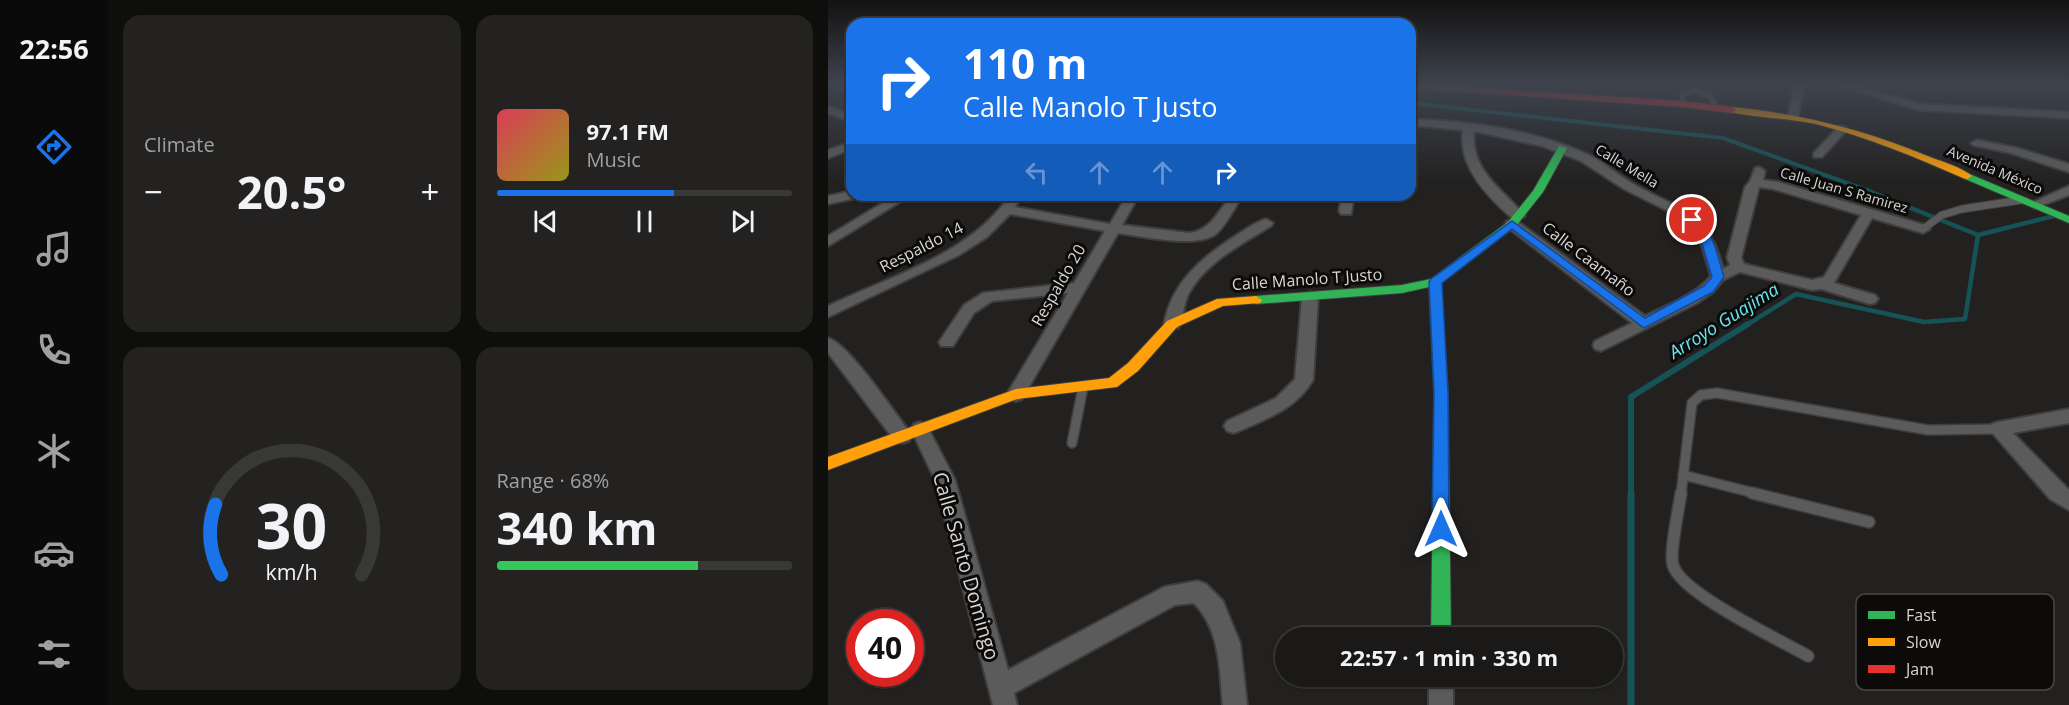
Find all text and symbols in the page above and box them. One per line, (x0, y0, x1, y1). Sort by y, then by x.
text: 22:56 (19, 30, 89, 67)
text: 110 m (963, 34, 1087, 91)
icon: right (864, 42, 942, 120)
text: Calle Manolo T Justo (963, 88, 1217, 125)
text: 97.1 FM (587, 116, 669, 146)
icon: directions (33, 126, 75, 168)
text: Climate (144, 131, 215, 158)
street label: Calle Mella (1592, 139, 1662, 192)
street label: Avenida México (1944, 141, 2046, 198)
text: Music (587, 146, 641, 173)
icon: left (1020, 156, 1053, 189)
icon: ahead (1083, 156, 1116, 189)
icon: ahead (1146, 156, 1179, 189)
icon: right (1209, 156, 1242, 189)
text: 20.5° (237, 161, 346, 222)
street label: Calle Juan S Ramirez (1778, 162, 1911, 217)
text: − (144, 169, 163, 214)
text: + (421, 169, 439, 214)
pin (1666, 194, 1717, 245)
icon: arrive (1675, 203, 1708, 236)
icon: previous (529, 205, 562, 238)
icon: pause (628, 205, 661, 238)
icon: next (726, 205, 759, 238)
street label: Respaldo 14 (875, 217, 967, 277)
street label: Calle Caamaño (1538, 217, 1640, 301)
icon: music (33, 228, 75, 270)
street label: Respaldo 20 (1026, 240, 1090, 330)
street label: Calle Manolo T Justo (1231, 263, 1383, 295)
water label: Arroyo Guajima (1662, 277, 1783, 365)
icon: phone (33, 329, 75, 371)
icon: climate (33, 430, 75, 472)
text: Range · 68% (497, 467, 609, 494)
street label: Calle Santo Domingo (927, 469, 1006, 663)
text: 30 (256, 482, 327, 567)
text: 340 km (497, 497, 657, 558)
position arrow (1409, 497, 1473, 561)
icon: car (33, 532, 75, 574)
text: km/h (266, 558, 318, 587)
legend (1856, 594, 2054, 690)
text: Fast (1906, 604, 1937, 626)
speed limit sign: 40 (846, 609, 924, 687)
text: Slow (1906, 631, 1941, 653)
icon: filters (33, 633, 75, 675)
text: 22:57 · 1 min · 330 m (1340, 642, 1558, 672)
text: Jam (1904, 658, 1934, 680)

